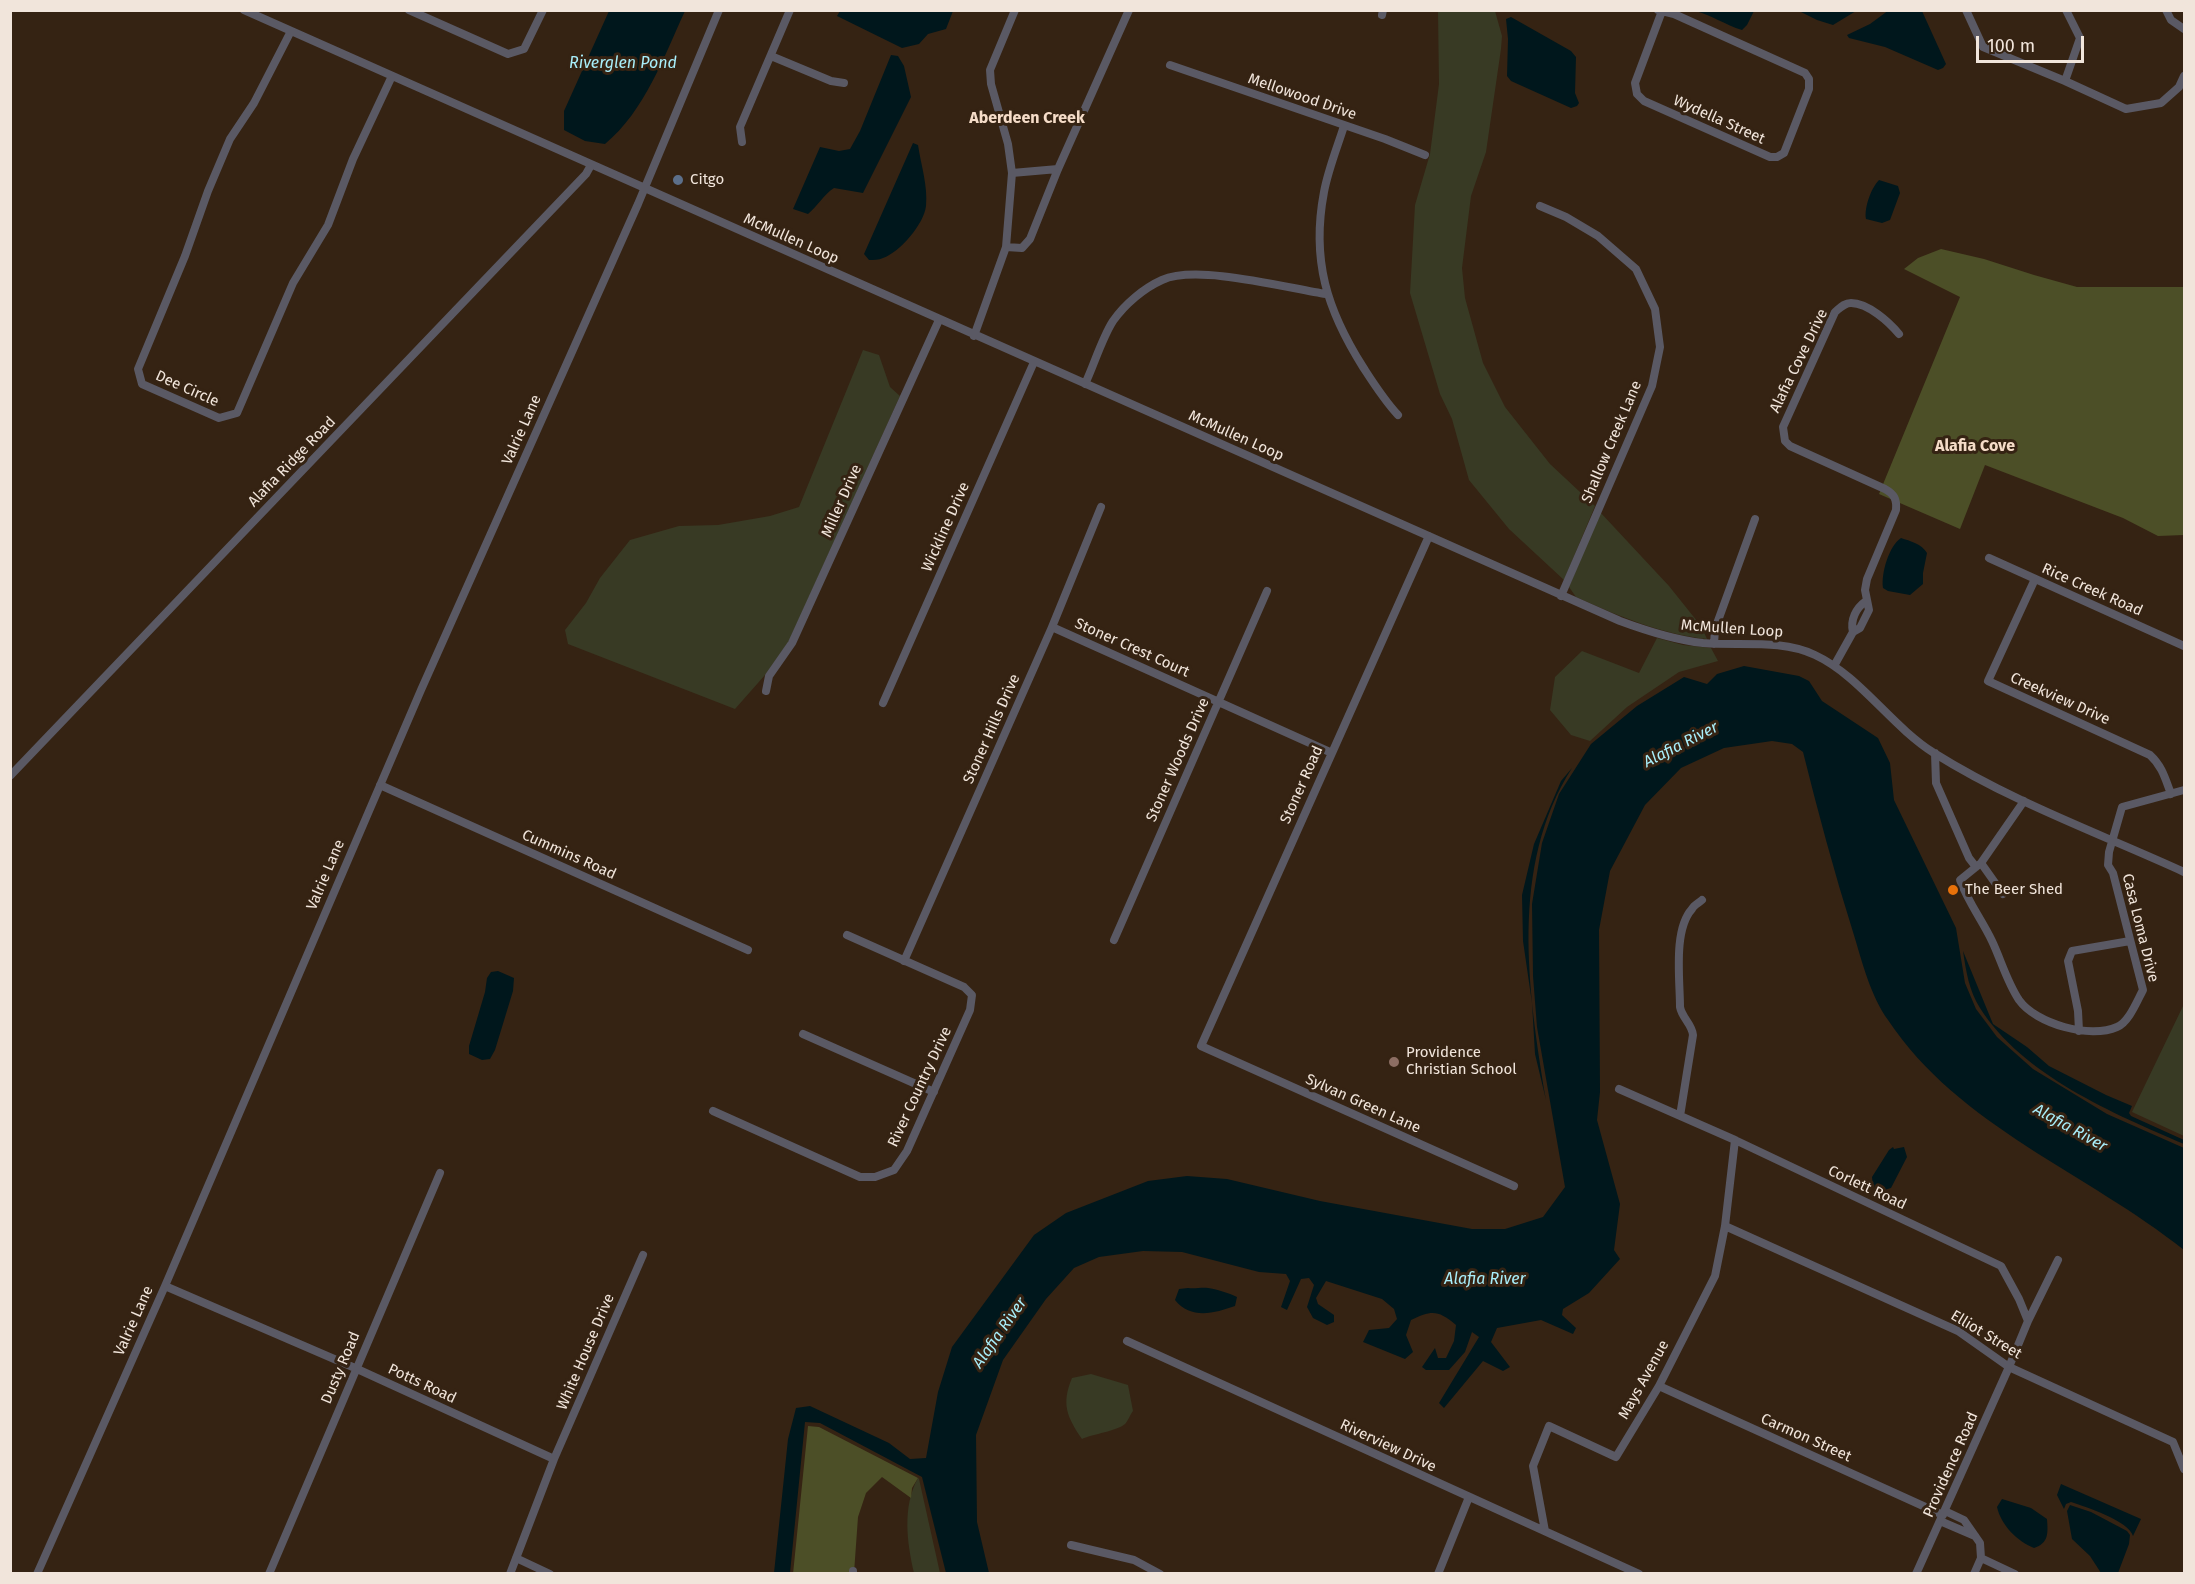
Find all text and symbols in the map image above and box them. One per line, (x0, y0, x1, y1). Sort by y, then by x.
scale bar (1979, 24, 2087, 62)
text: 100 m (1987, 35, 2035, 57)
water label: Riverglen Pond (569, 54, 677, 74)
street label: Mellowood Drive (1245, 70, 1359, 124)
street label: Wydella Street (1670, 92, 1768, 148)
district label: Aberdeen Creek (969, 109, 1085, 129)
place label: Citgo (690, 171, 724, 189)
marker: Citgo (671, 173, 685, 187)
street label: McMullen Loop (741, 210, 841, 268)
street label: Alafia Cove Drive (1766, 306, 1832, 416)
street label: Dee Circle (152, 367, 222, 411)
street label: Shallow Creek Lane (1578, 378, 1646, 506)
street label: Valrie Lane (499, 392, 545, 468)
street label: McMullen Loop (1186, 407, 1286, 465)
street label: Alafia Ridge Road (244, 413, 340, 511)
district label: Alafia Cove (1935, 437, 2015, 457)
street label: Miller Drive (818, 462, 866, 540)
street label: Wickline Drive (918, 479, 974, 575)
street label: Rice Creek Road (2039, 560, 2145, 620)
street label: Stoner Crest Court (1072, 615, 1192, 681)
street label: McMullen Loop (1680, 616, 1784, 642)
street label: Creekview Drive (2007, 669, 2113, 729)
street label: Stoner Hills Drive (960, 671, 1024, 787)
street label: Stoner Woods Drive (1143, 695, 1213, 825)
water label: Alafia River (1640, 718, 1722, 772)
street label: Stoner Road (1277, 743, 1327, 827)
street label: Cummins Road (519, 826, 619, 884)
street label: Valrie Lane (303, 837, 349, 913)
street label: Casa Loma Drive (2118, 872, 2162, 984)
place label: The Beer Shed (1965, 881, 2063, 899)
marker: The Beer Shed (1946, 883, 1960, 897)
street label: River Country Drive (884, 1024, 956, 1150)
place label: Providence Christian School (1406, 1044, 1517, 1079)
marker: Providence Christian School (1387, 1055, 1401, 1069)
street label: Sylvan Green Lane (1303, 1071, 1423, 1137)
water label: Alafia River (2030, 1100, 2110, 1156)
street label: Corlett Road (1825, 1162, 1909, 1214)
water label: Alafia River (1444, 1270, 1526, 1290)
street label: Valrie Lane (111, 1283, 157, 1359)
street label: White House Drive (553, 1291, 619, 1413)
water label: Alafia River (969, 1294, 1031, 1372)
street label: Elliot Street (1947, 1307, 2025, 1363)
street label: Dusty Road (318, 1329, 364, 1407)
street label: Mays Avenue (1615, 1337, 1673, 1423)
street label: Potts Road (385, 1360, 459, 1408)
street label: Providence Road (1920, 1409, 1982, 1521)
street label: Carmon Street (1758, 1410, 1854, 1466)
street label: Riverview Drive (1337, 1416, 1439, 1476)

